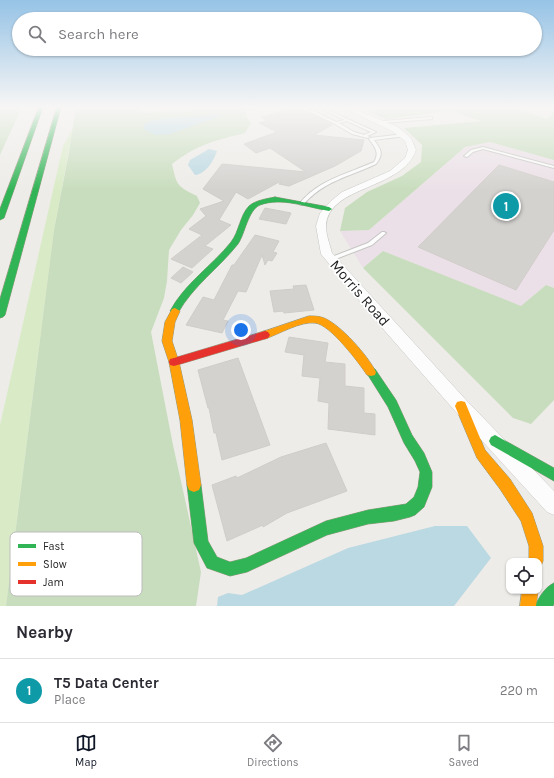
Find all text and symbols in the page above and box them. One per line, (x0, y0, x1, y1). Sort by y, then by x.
search box (12, 12, 542, 56)
icon: search (26, 23, 48, 45)
text: Search here (58, 25, 139, 43)
pin: 1 (493, 191, 519, 221)
street label: Morris Road (326, 256, 394, 330)
your location (231, 320, 251, 340)
legend (10, 532, 142, 596)
text: Fast (43, 540, 64, 553)
text: Slow (43, 558, 67, 571)
map controls (506, 558, 542, 594)
button: locate (506, 558, 542, 594)
text: Jam (43, 576, 64, 589)
text: Nearby (16, 622, 73, 642)
text: T5 Data Center (54, 674, 159, 692)
text: 1 (27, 683, 31, 698)
text: 220 m (500, 683, 538, 698)
text: Place (54, 692, 85, 707)
tab: Map (75, 732, 97, 769)
tab: Directions (247, 732, 299, 769)
tab: Saved (449, 732, 479, 769)

